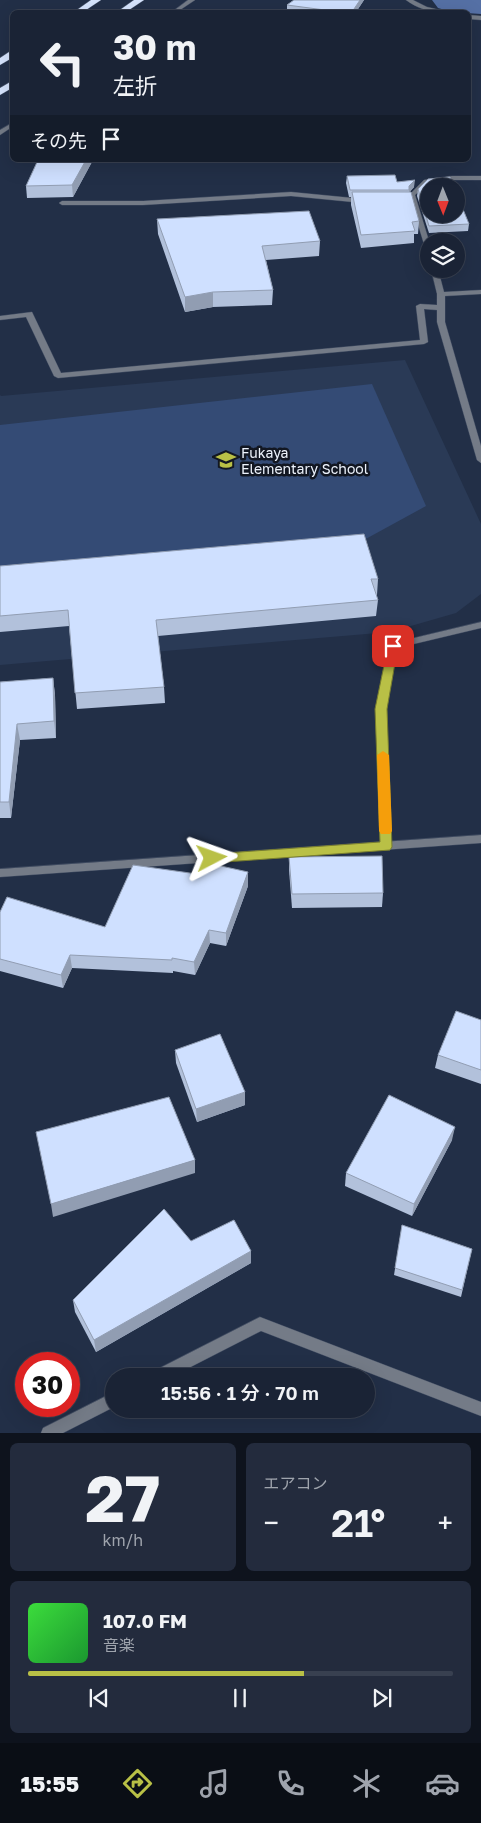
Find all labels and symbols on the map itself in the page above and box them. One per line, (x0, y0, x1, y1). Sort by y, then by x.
north arrow (420, 178, 465, 222)
place label: Fukaya Elementary School (241, 444, 368, 477)
school or university icon: Fukaya Elementary School (215, 449, 237, 471)
pin (372, 625, 414, 667)
position arrow (185, 831, 237, 883)
speed limit sign: 30 (15, 1352, 80, 1417)

